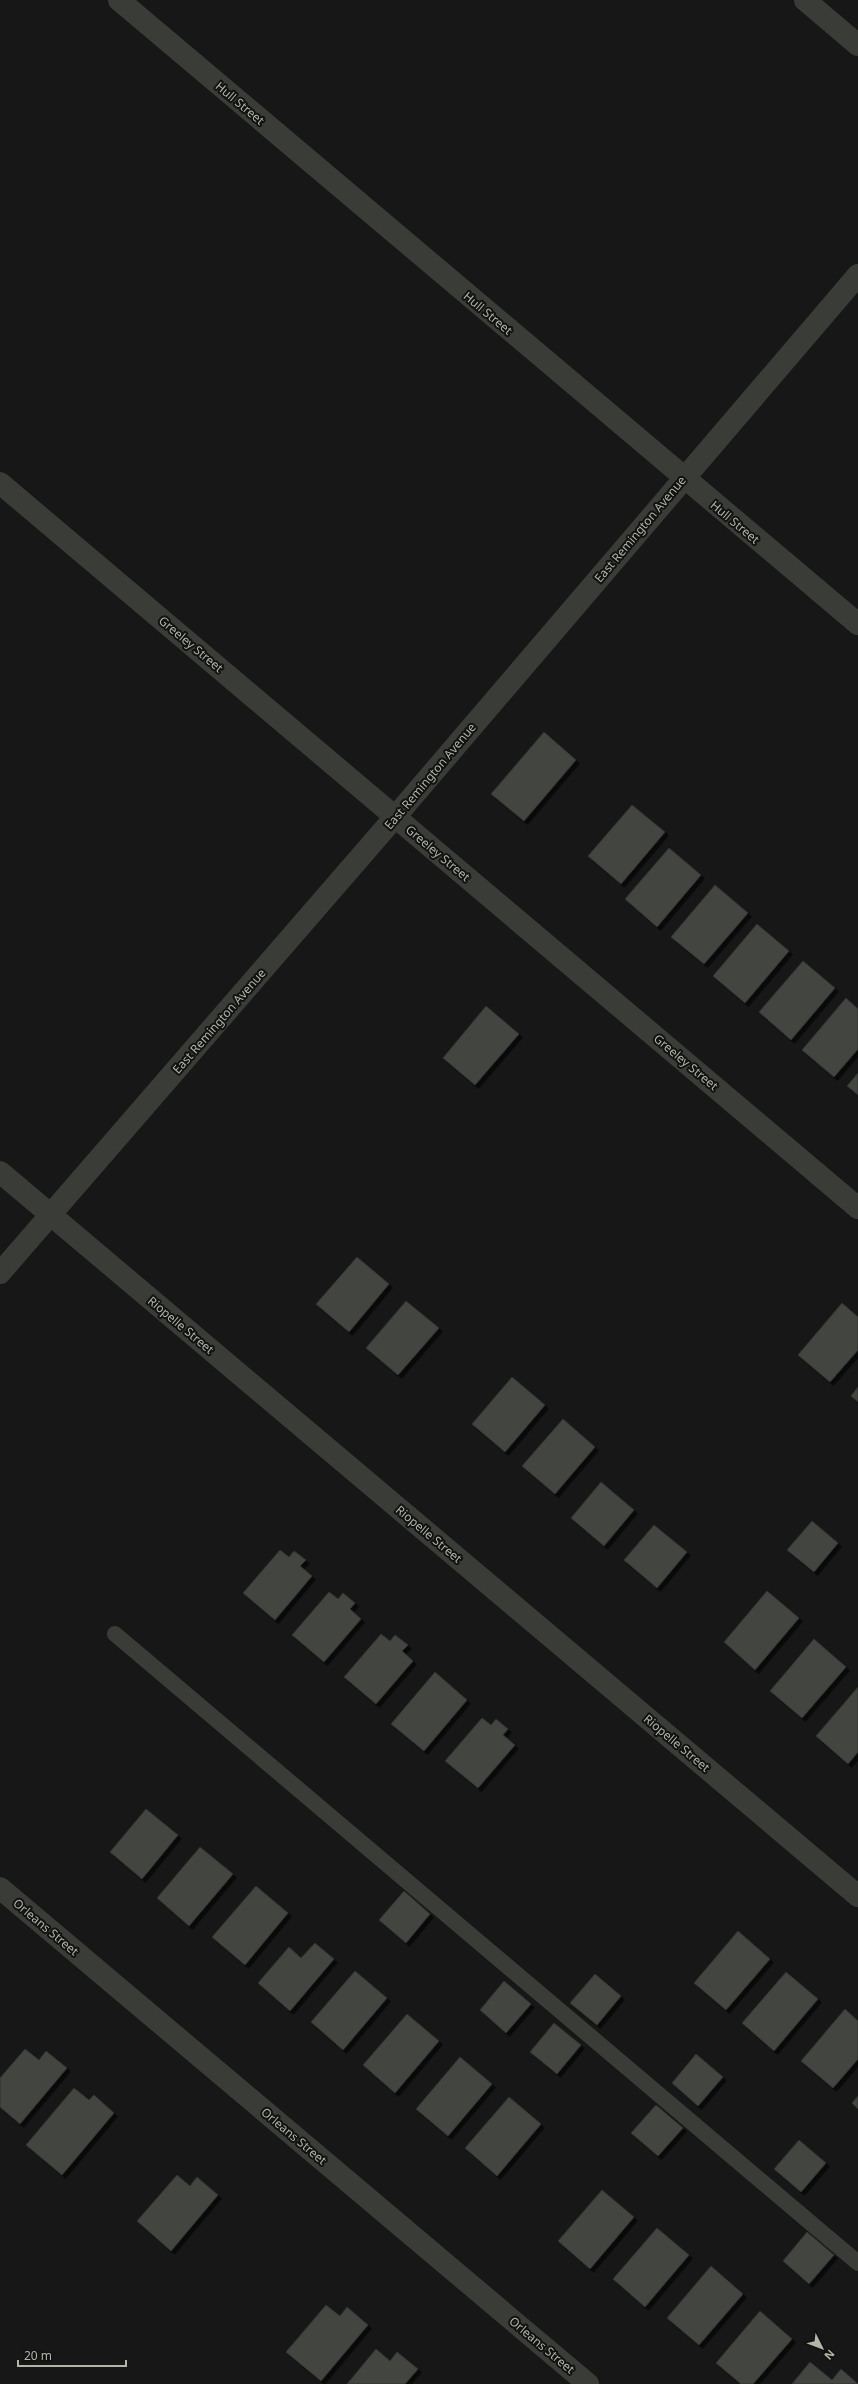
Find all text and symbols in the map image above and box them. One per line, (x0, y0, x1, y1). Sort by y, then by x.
street label: Hull Street (212, 77, 269, 129)
street label: Hull Street (460, 287, 517, 339)
street label: East Remington Avenue (590, 472, 690, 586)
street label: Hull Street (707, 496, 764, 548)
street label: Greeley Street (155, 612, 227, 676)
street label: East Remington Avenue (380, 719, 480, 833)
street label: Greeley Street (402, 821, 474, 885)
street label: East Remington Avenue (169, 965, 270, 1077)
street label: Greeley Street (650, 1030, 722, 1094)
street label: Riopelle Street (144, 1292, 218, 1358)
street label: Riopelle Street (392, 1501, 466, 1567)
street label: Riopelle Street (640, 1710, 714, 1776)
street label: Orleans Street (10, 1895, 83, 1960)
street label: Orleans Street (258, 2104, 331, 2169)
street label: Orleans Street (506, 2313, 579, 2378)
north arrow (802, 2328, 842, 2368)
scale bar (18, 2342, 126, 2368)
text: 20 m (24, 2347, 52, 2364)
text: N (821, 2347, 838, 2363)

